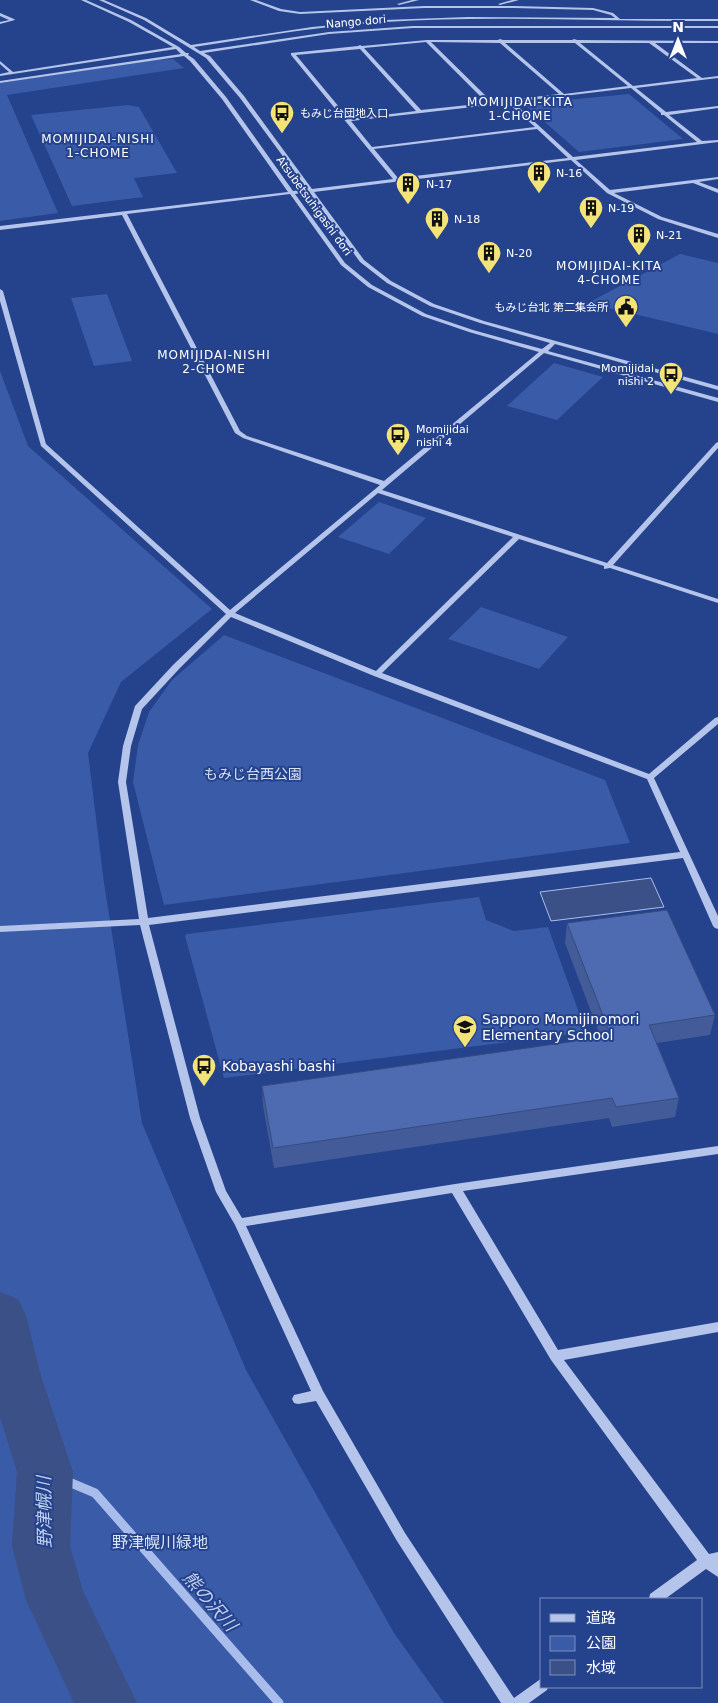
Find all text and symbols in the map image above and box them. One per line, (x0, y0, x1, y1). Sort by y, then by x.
street label: Nango dori (325, 13, 387, 31)
north arrow (653, 15, 703, 65)
text: N (672, 19, 684, 35)
district label: MOMIJIDAI-KITA 1-CHOME (467, 95, 573, 123)
bus stop icon: もみじ台団地入口 (269, 100, 295, 134)
place label: もみじ台団地入口 (300, 107, 388, 120)
district label: MOMIJIDAI-NISHI 1-CHOME (41, 132, 155, 160)
street label: Atsubetsuhigashi dori (274, 154, 354, 258)
building icon: N-16 (526, 160, 552, 194)
place label: N-16 (556, 167, 582, 180)
building icon: N-17 (395, 171, 421, 205)
place label: N-17 (426, 178, 452, 191)
building icon: N-19 (578, 195, 604, 229)
place label: N-19 (608, 202, 634, 215)
building icon: N-18 (424, 206, 450, 240)
place label: N-18 (454, 213, 480, 226)
building icon: N-21 (626, 222, 652, 256)
place label: N-21 (656, 229, 682, 242)
building icon: N-20 (476, 240, 502, 274)
place label: N-20 (506, 247, 532, 260)
district label: MOMIJIDAI-KITA 4-CHOME (556, 259, 662, 287)
public building icon: もみじ台北 第二集会所 (613, 294, 639, 328)
place label: もみじ台北 第二集会所 (495, 301, 609, 314)
district label: MOMIJIDAI-NISHI 2-CHOME (157, 348, 271, 376)
bus stop icon: Momijidai nishi 2 (658, 361, 684, 395)
place label: Momijidai nishi 2 (601, 362, 654, 388)
bus stop icon: Momijidai nishi 4 (385, 422, 411, 456)
place label: Momijidai nishi 4 (416, 423, 469, 449)
park label: もみじ台西公園 (204, 766, 302, 782)
place label: Sapporo Momijinomori Elementary School (482, 1011, 640, 1043)
school or university icon: Sapporo Momijinomori Elementary School (452, 1014, 478, 1048)
bus stop icon: Kobayashi bashi (191, 1053, 217, 1087)
place label: Kobayashi bashi (222, 1058, 335, 1074)
water label: 野津幌川 (33, 1474, 55, 1548)
park label: 野津幌川緑地 (112, 1533, 208, 1552)
water label: 熊の沢川 (178, 1567, 243, 1637)
legend (540, 1598, 703, 1688)
text: 道路 (586, 1609, 616, 1627)
text: 公園 (586, 1634, 616, 1652)
text: 水域 (586, 1659, 616, 1677)

